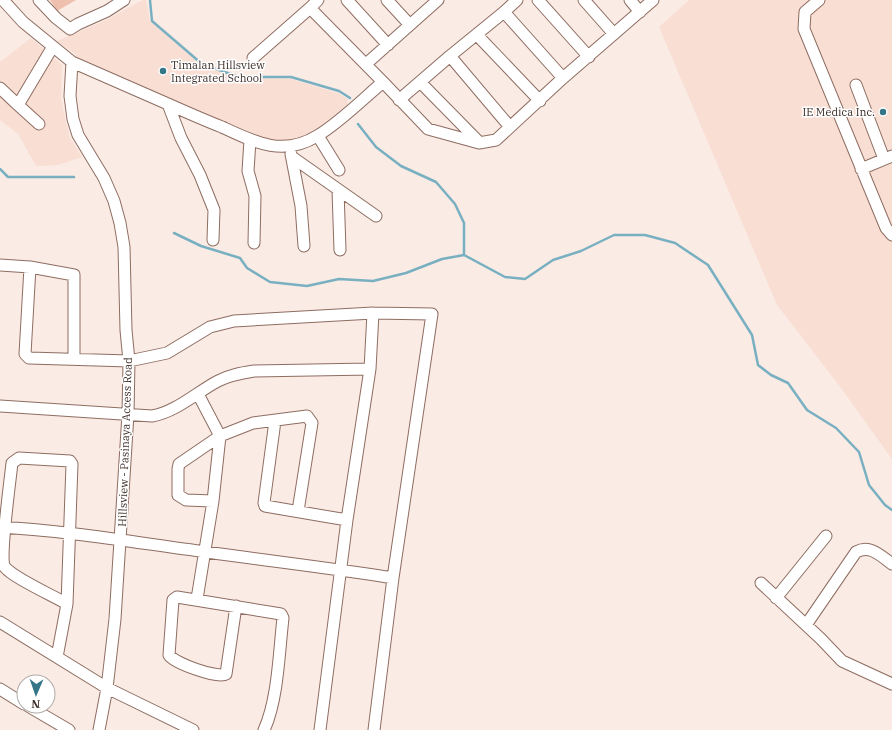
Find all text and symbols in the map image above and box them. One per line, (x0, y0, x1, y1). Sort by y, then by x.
place label: Timalan Hillsview Integrated School (171, 58, 265, 85)
marker: Timalan Hillsview Integrated School (158, 66, 168, 76)
place label: IE Medica Inc. (802, 105, 875, 119)
marker: IE Medica Inc. (878, 107, 888, 117)
street label: Hillsview - Pasinaya Access Road (115, 357, 135, 527)
north arrow (16, 674, 56, 714)
text: N (31, 697, 40, 711)

